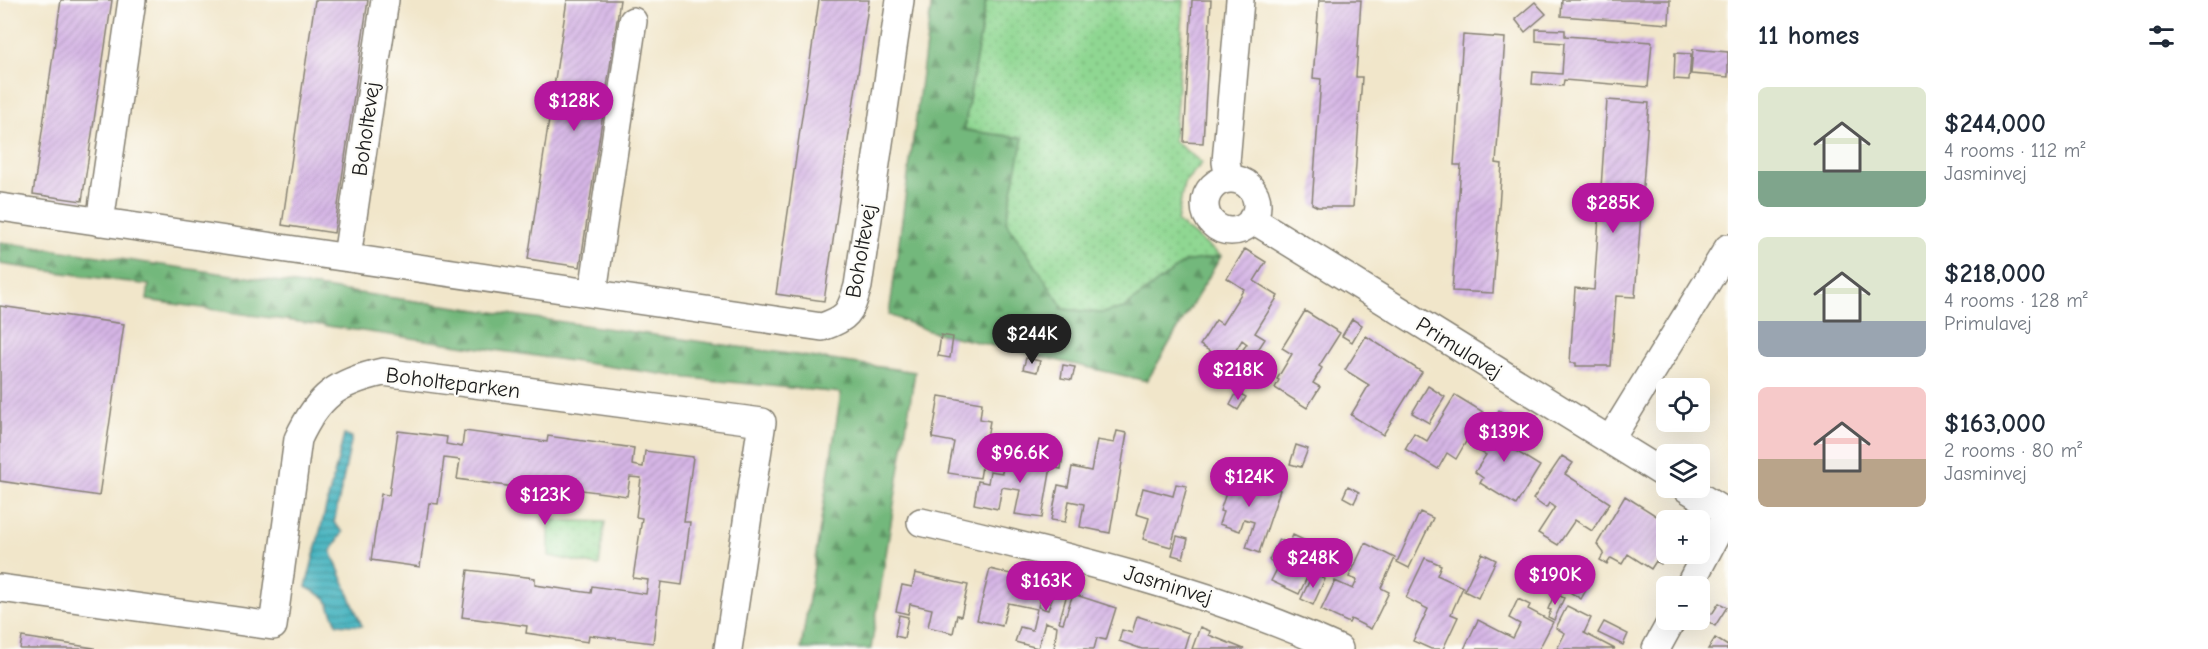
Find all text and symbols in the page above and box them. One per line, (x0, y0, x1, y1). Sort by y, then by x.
icon: filters (2145, 20, 2178, 53)
text: 11 homes (1758, 21, 1859, 51)
street label: Boholtevej (347, 80, 385, 178)
pin: $128K (532, 81, 616, 132)
text: $128K (548, 89, 600, 112)
text: $244,000 (1944, 109, 2046, 139)
icon: home (1806, 111, 1878, 183)
text: 4 rooms · 112 m² (1944, 139, 2085, 162)
text: Jasminvej (1944, 162, 2027, 185)
pin: $285K (1571, 183, 1655, 234)
text: $285K (1586, 191, 1640, 214)
street label: Boholtevej (840, 202, 882, 300)
text: $218,000 (1944, 259, 2046, 289)
icon: home (1806, 261, 1878, 333)
text: 4 rooms · 128 m² (1944, 289, 2088, 312)
street label: Primulavej (1411, 311, 1507, 385)
text: Primulavej (1944, 312, 2032, 335)
pin: $244K (990, 314, 1074, 365)
text: $244K (1006, 322, 1058, 345)
pin: $218K (1196, 350, 1280, 401)
text: $218K (1212, 358, 1264, 381)
street label: Boholteparken (384, 362, 522, 404)
map controls (1656, 378, 1710, 630)
button: locate (1656, 378, 1710, 432)
text: $163,000 (1944, 409, 2046, 439)
icon: home (1806, 411, 1878, 483)
pin: $139K (1462, 412, 1546, 463)
text: $139K (1478, 420, 1530, 443)
pin: $96.6K (971, 433, 1069, 484)
text: 2 rooms · 80 m² (1944, 439, 2082, 462)
text: $96.6K (991, 441, 1049, 464)
button: layers (1656, 444, 1710, 498)
pin: $124K (1207, 457, 1291, 508)
text: Jasminvej (1944, 462, 2027, 485)
text: $124K (1224, 465, 1274, 488)
pin: $123K (503, 475, 587, 526)
text: $123K (520, 483, 570, 506)
button: + (1656, 510, 1710, 564)
pin: $248K (1271, 538, 1355, 589)
text: $248K (1287, 546, 1339, 569)
pin: $190K (1513, 555, 1597, 606)
street label: Jasminvej (1121, 559, 1215, 611)
pin: $163K (1004, 561, 1088, 612)
text: $190K (1528, 563, 1582, 586)
text: $163K (1020, 569, 1072, 592)
button: − (1656, 576, 1710, 630)

